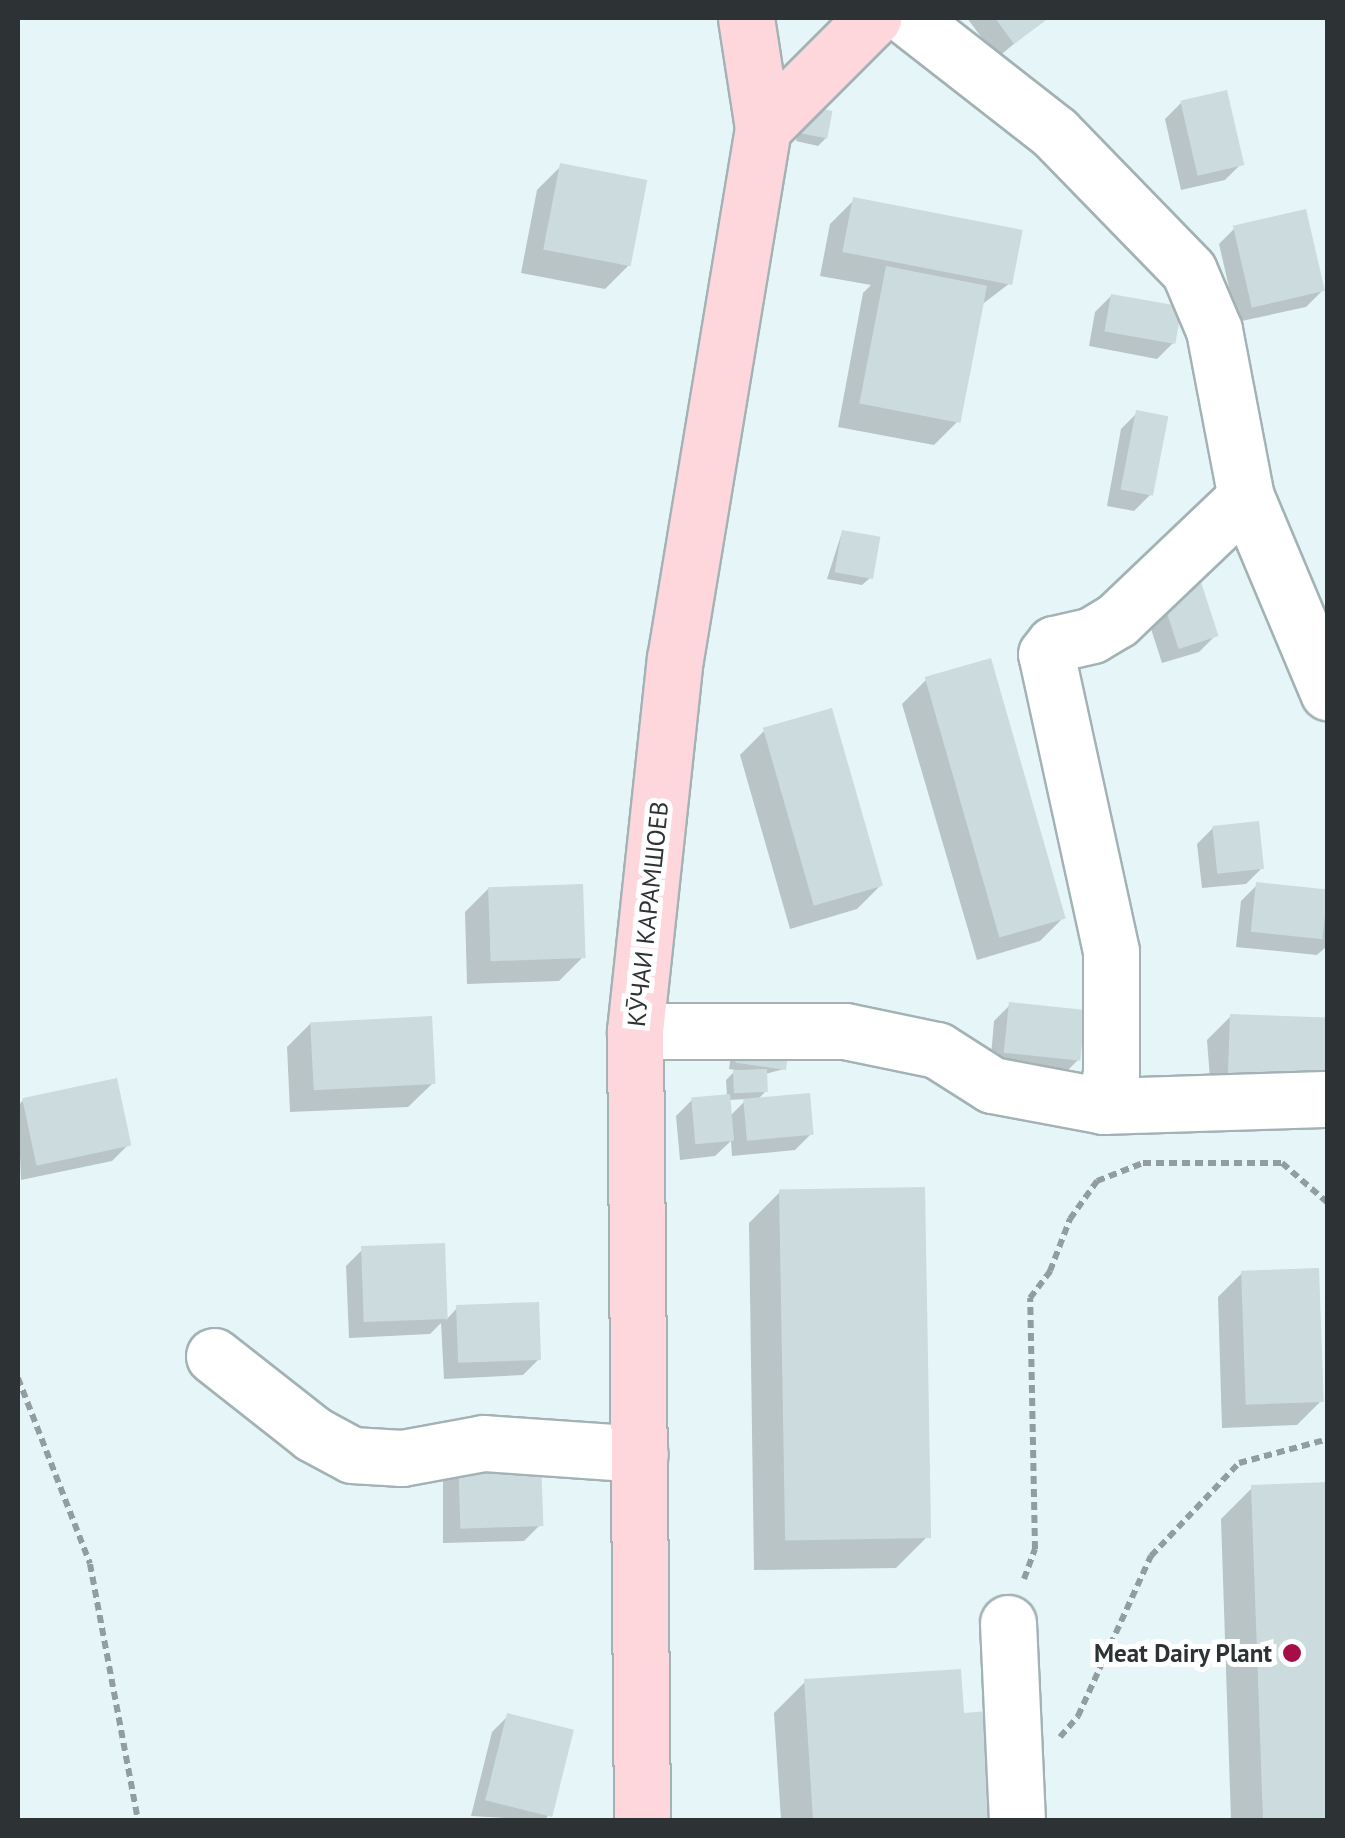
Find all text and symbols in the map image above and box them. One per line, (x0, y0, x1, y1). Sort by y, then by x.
street label: КӮЧАИ КАРАМШОЕВ (621, 800, 675, 1028)
place label: Meat Dairy Plant (1093, 1638, 1272, 1668)
marker: Meat Dairy Plant (1281, 1642, 1303, 1664)

